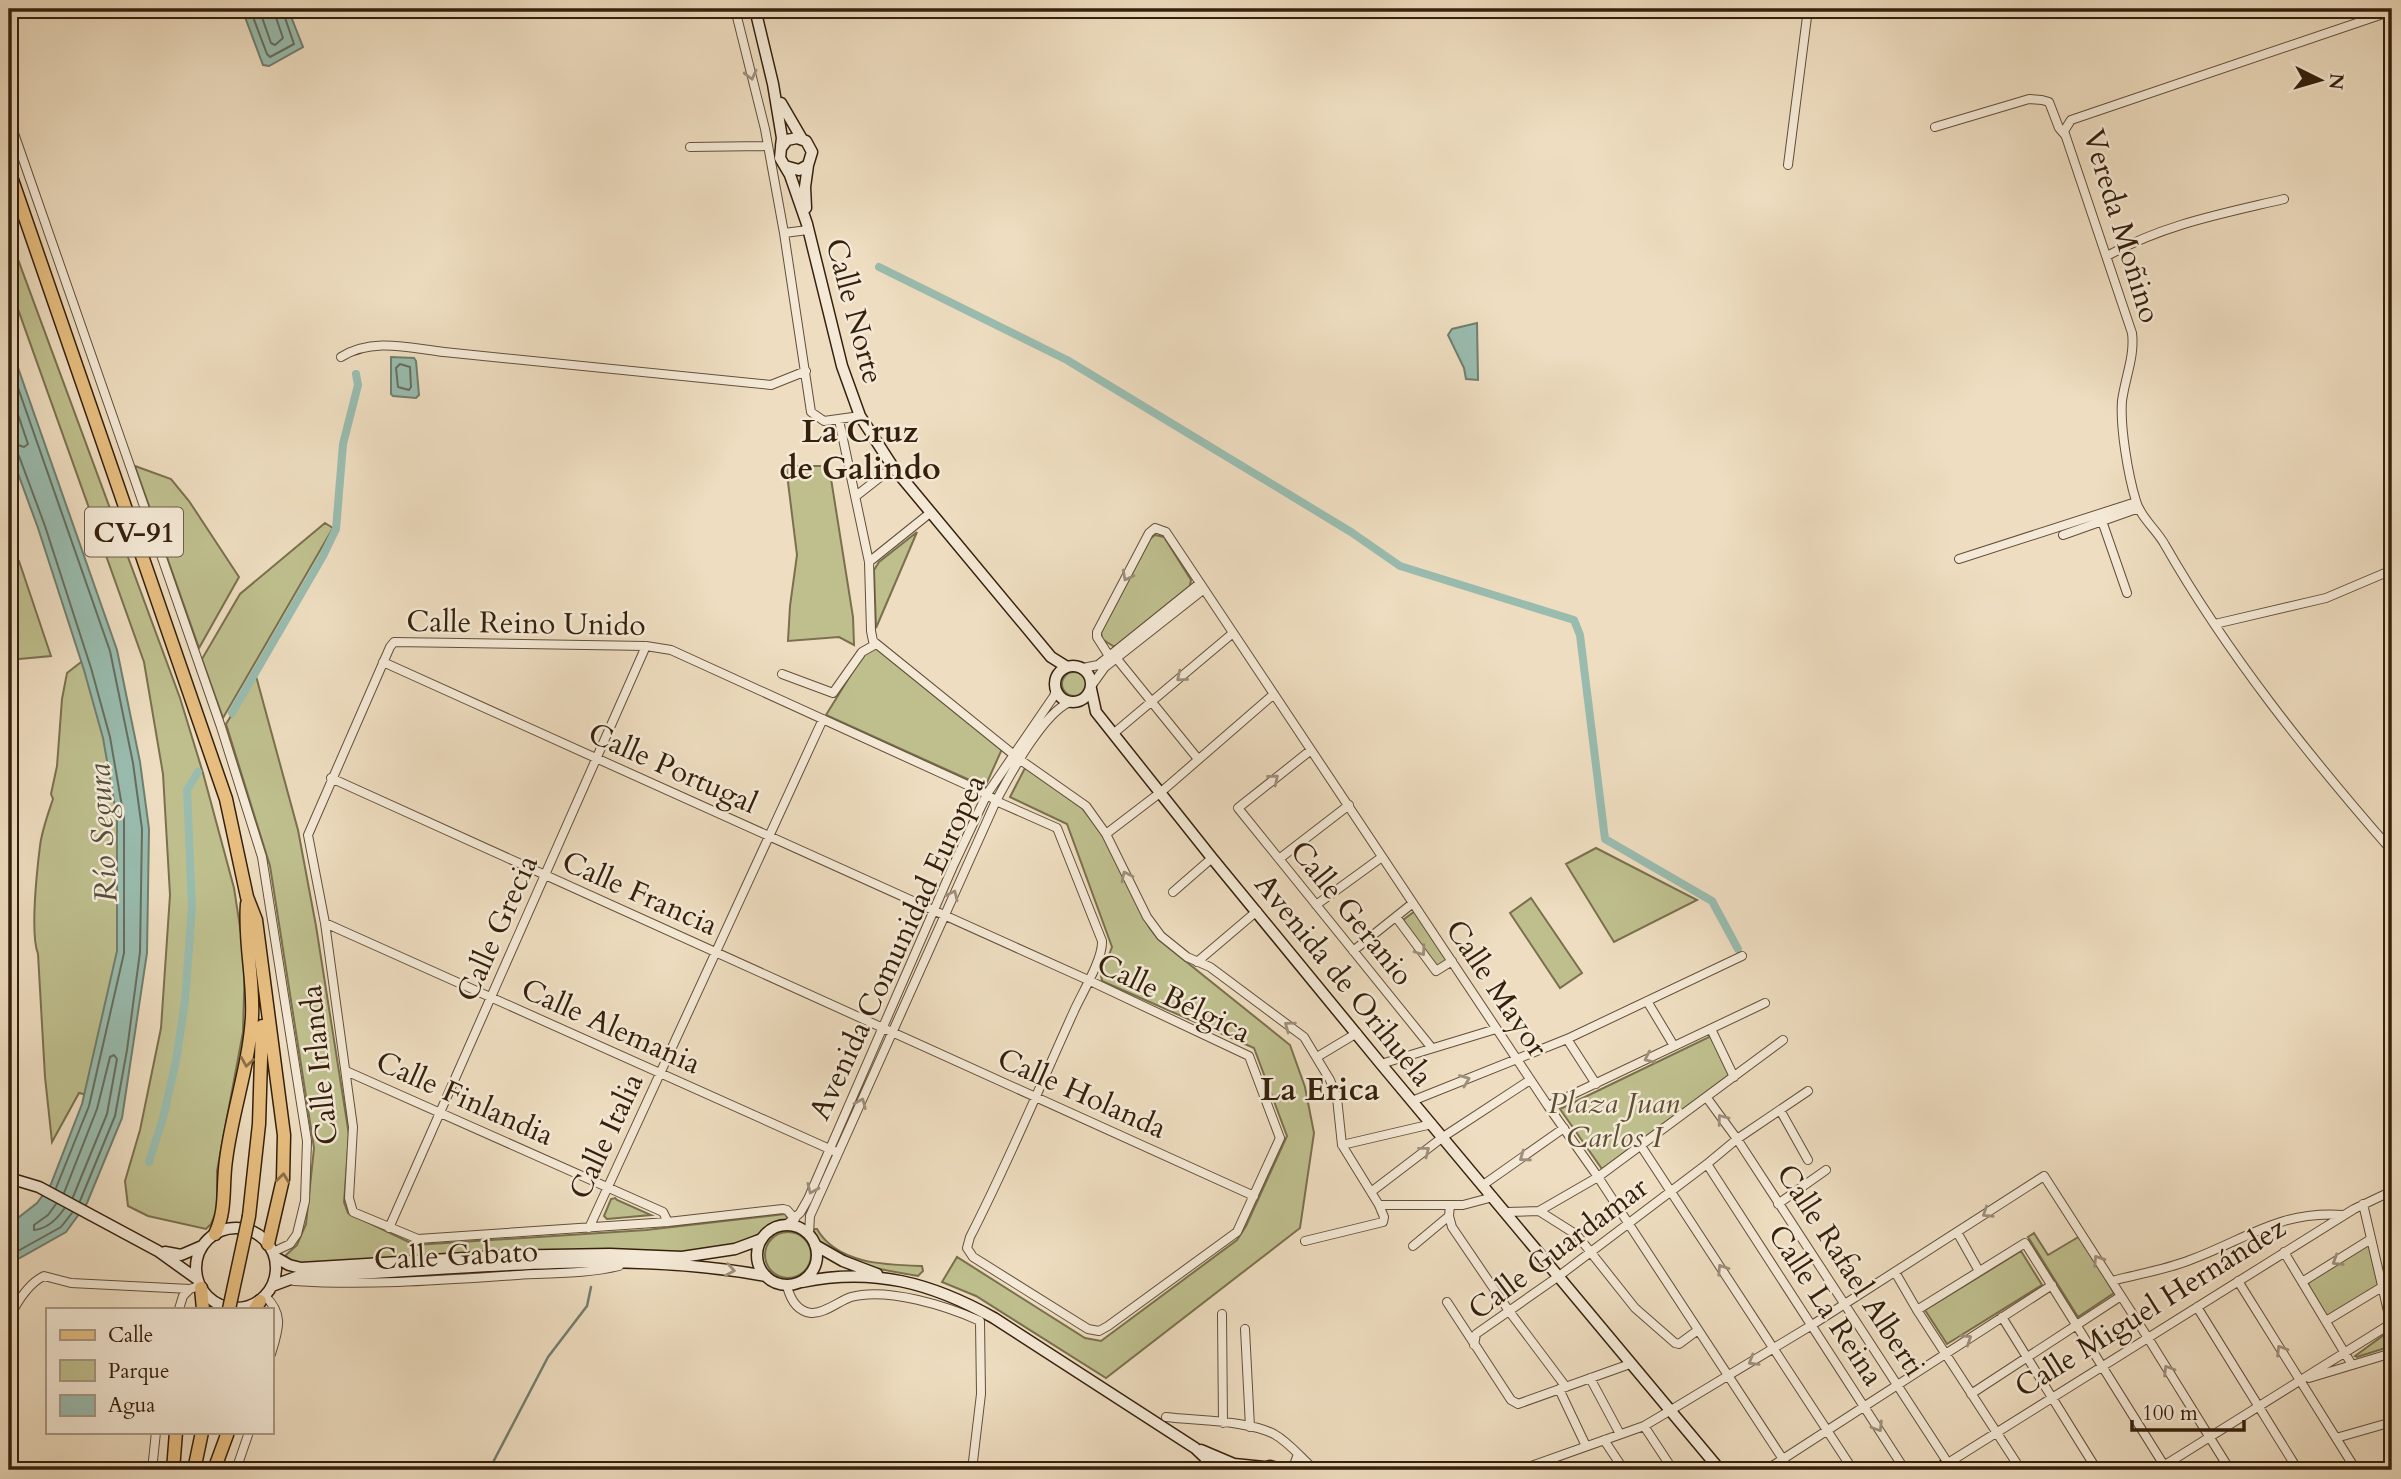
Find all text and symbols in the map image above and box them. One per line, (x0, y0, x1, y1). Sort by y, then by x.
north arrow (2286, 46, 2356, 116)
one-way arrow (743, 69, 758, 81)
text: N (2322, 72, 2350, 91)
street label: Vereda Moñino (2073, 124, 2170, 328)
street label: Calle Norte (815, 234, 894, 388)
district label: La Cruz de Galindo (779, 410, 941, 491)
road number: CV-91 (85, 508, 183, 556)
one-way arrow (1121, 569, 1135, 581)
street label: Calle Reino Unido (406, 601, 646, 646)
one-way arrow (1177, 669, 1190, 681)
street label: Calle Portugal (582, 713, 764, 824)
water label: Río Segura (77, 762, 129, 904)
street label: Avenida Comunidad Europea (799, 768, 996, 1127)
one-way arrow (1266, 775, 1279, 787)
street label: Calle Geranio (1280, 832, 1423, 995)
street label: Calle Francia (556, 841, 724, 946)
street label: Calle Grecia (447, 848, 548, 1008)
street label: Avenida de Orihuela (1245, 865, 1442, 1095)
one-way arrow (1120, 871, 1134, 883)
one-way arrow (945, 890, 959, 902)
street label: Calle Mayor (1436, 912, 1558, 1065)
one-way arrow (1413, 943, 1426, 956)
street label: Calle Bélgica (1090, 944, 1258, 1053)
street label: Calle Alemania (515, 969, 707, 1084)
street label: Calle Irlanda (291, 983, 348, 1147)
one-way arrow (1284, 1022, 1297, 1034)
street label: Calle Holanda (991, 1038, 1173, 1149)
street label: Calle Finlandia (369, 1041, 560, 1156)
one-way arrow (1644, 1050, 1656, 1064)
one-way arrow (239, 1056, 254, 1068)
street label: Calle Italia (559, 1067, 653, 1206)
district label: La Erica (1260, 1068, 1380, 1112)
one-way arrow (1458, 1075, 1470, 1089)
park label: Plaza Juan Carlos I (1548, 1083, 1680, 1158)
one-way arrow (853, 1098, 867, 1111)
one-way arrow (1718, 1114, 1730, 1126)
one-way arrow (1417, 1146, 1430, 1159)
one-way arrow (1519, 1149, 1532, 1161)
street label: Calle Rafael Alberti (1767, 1156, 1935, 1384)
street label: Calle Guardamar (1460, 1167, 1657, 1330)
one-way arrow (275, 1172, 290, 1184)
one-way arrow (806, 1182, 820, 1195)
one-way arrow (1981, 1205, 1994, 1218)
street label: Calle Miguel Hernández (2007, 1207, 2294, 1407)
street label: Calle La Reina (1758, 1217, 1893, 1394)
street label: Calle Gabato (373, 1231, 539, 1280)
one-way arrow (2331, 1252, 2344, 1265)
one-way arrow (2093, 1254, 2106, 1267)
one-way arrow (724, 1263, 736, 1278)
one-way arrow (1717, 1264, 1730, 1277)
legend (46, 1308, 273, 1434)
text: Calle (108, 1321, 153, 1350)
one-way arrow (1959, 1335, 1972, 1348)
one-way arrow (2276, 1344, 2289, 1357)
one-way arrow (1748, 1353, 1761, 1366)
text: Parque (108, 1357, 169, 1386)
one-way arrow (2164, 1365, 2177, 1378)
scale bar (2132, 1388, 2244, 1432)
text: Agua (108, 1391, 155, 1420)
text: 100 m (2142, 1399, 2198, 1428)
one-way arrow (1869, 1420, 1882, 1433)

